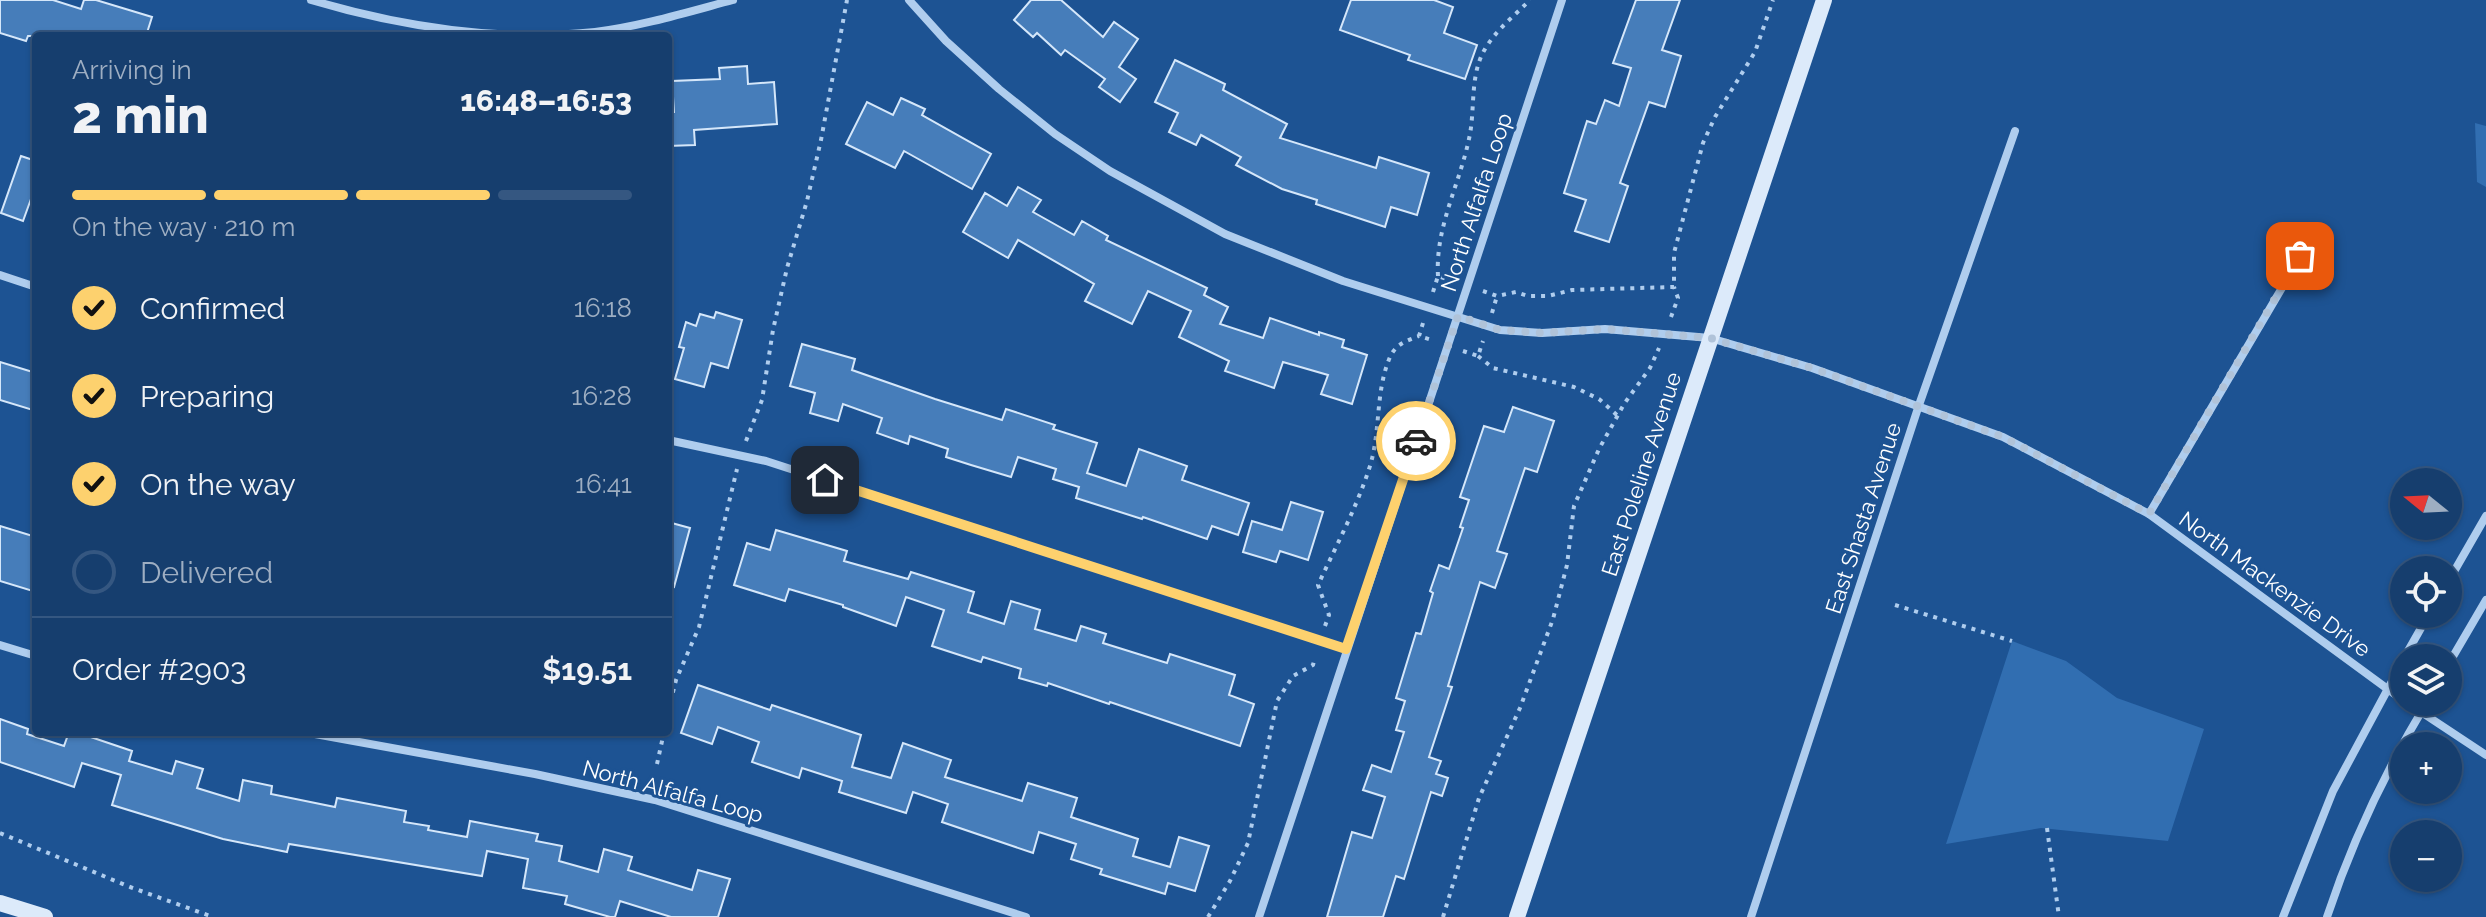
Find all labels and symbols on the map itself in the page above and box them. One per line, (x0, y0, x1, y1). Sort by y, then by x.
street label: North Alfalfa Loop (1435, 110, 1517, 294)
pin (2266, 222, 2334, 290)
street label: East Poleline Avenue (1596, 369, 1686, 579)
courier (1376, 401, 1456, 481)
street label: East Shasta Avenue (1820, 419, 1906, 617)
pin (791, 446, 859, 514)
north arrow (2390, 468, 2462, 540)
street label: North Mackenzie Drive (2174, 506, 2376, 662)
street label: North Alfalfa Loop (580, 754, 766, 828)

